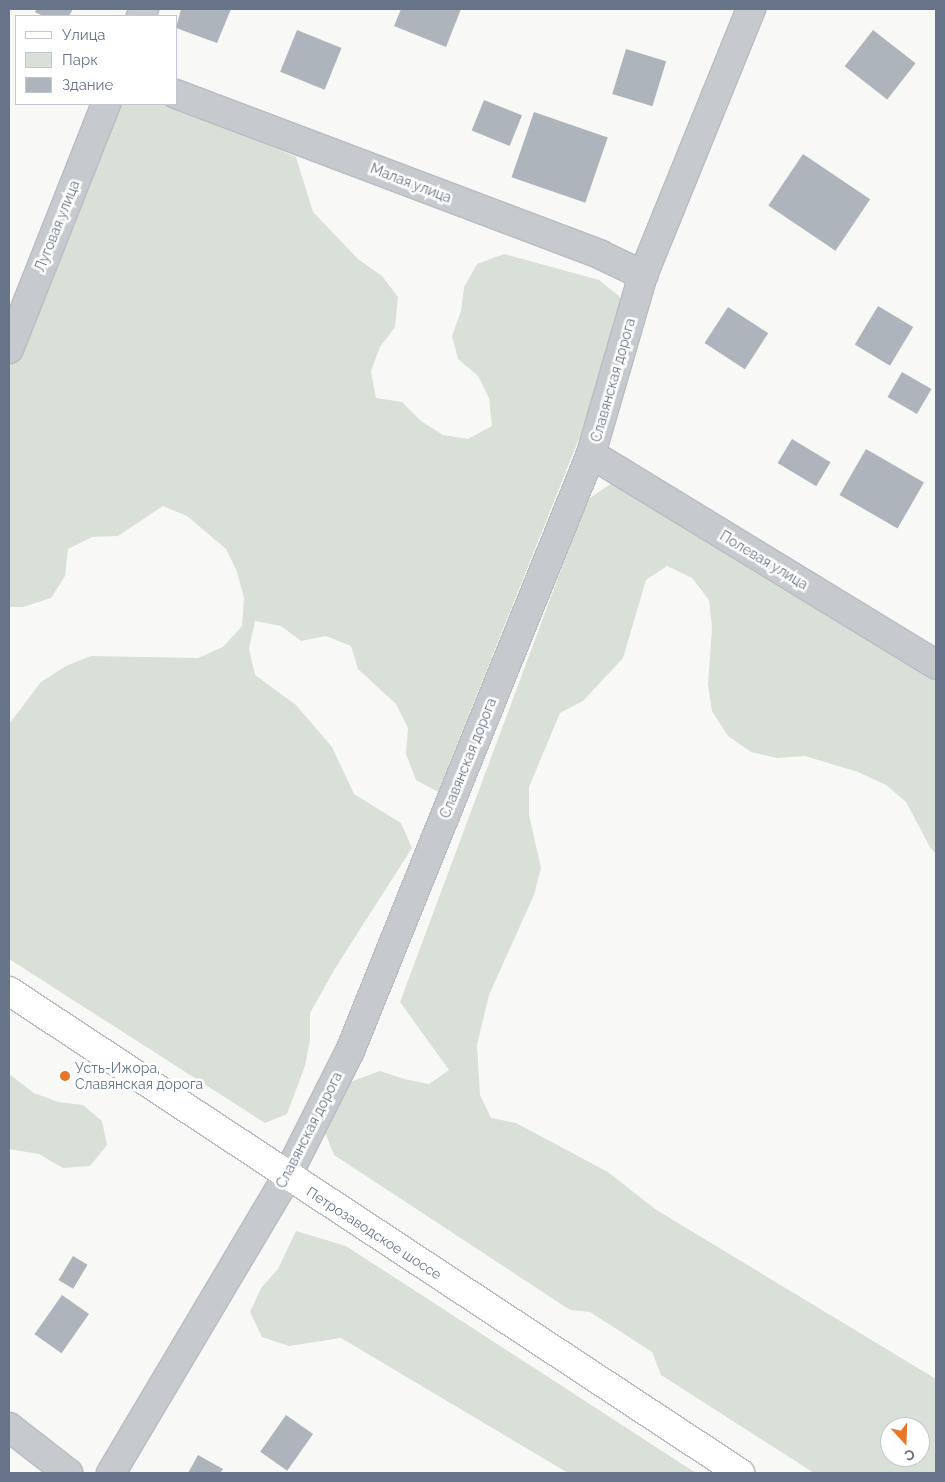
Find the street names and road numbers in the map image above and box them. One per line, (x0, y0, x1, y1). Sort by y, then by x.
street label: Малая улица (368, 160, 454, 206)
street label: Луговая улица (31, 178, 83, 274)
street label: Славянская дорога (587, 316, 639, 444)
street label: Полевая улица (717, 527, 811, 593)
street label: Славянская дорога (436, 695, 500, 821)
street label: Славянская дорога (272, 1069, 346, 1191)
street label: Петрозаводское шоссе (303, 1183, 445, 1283)

